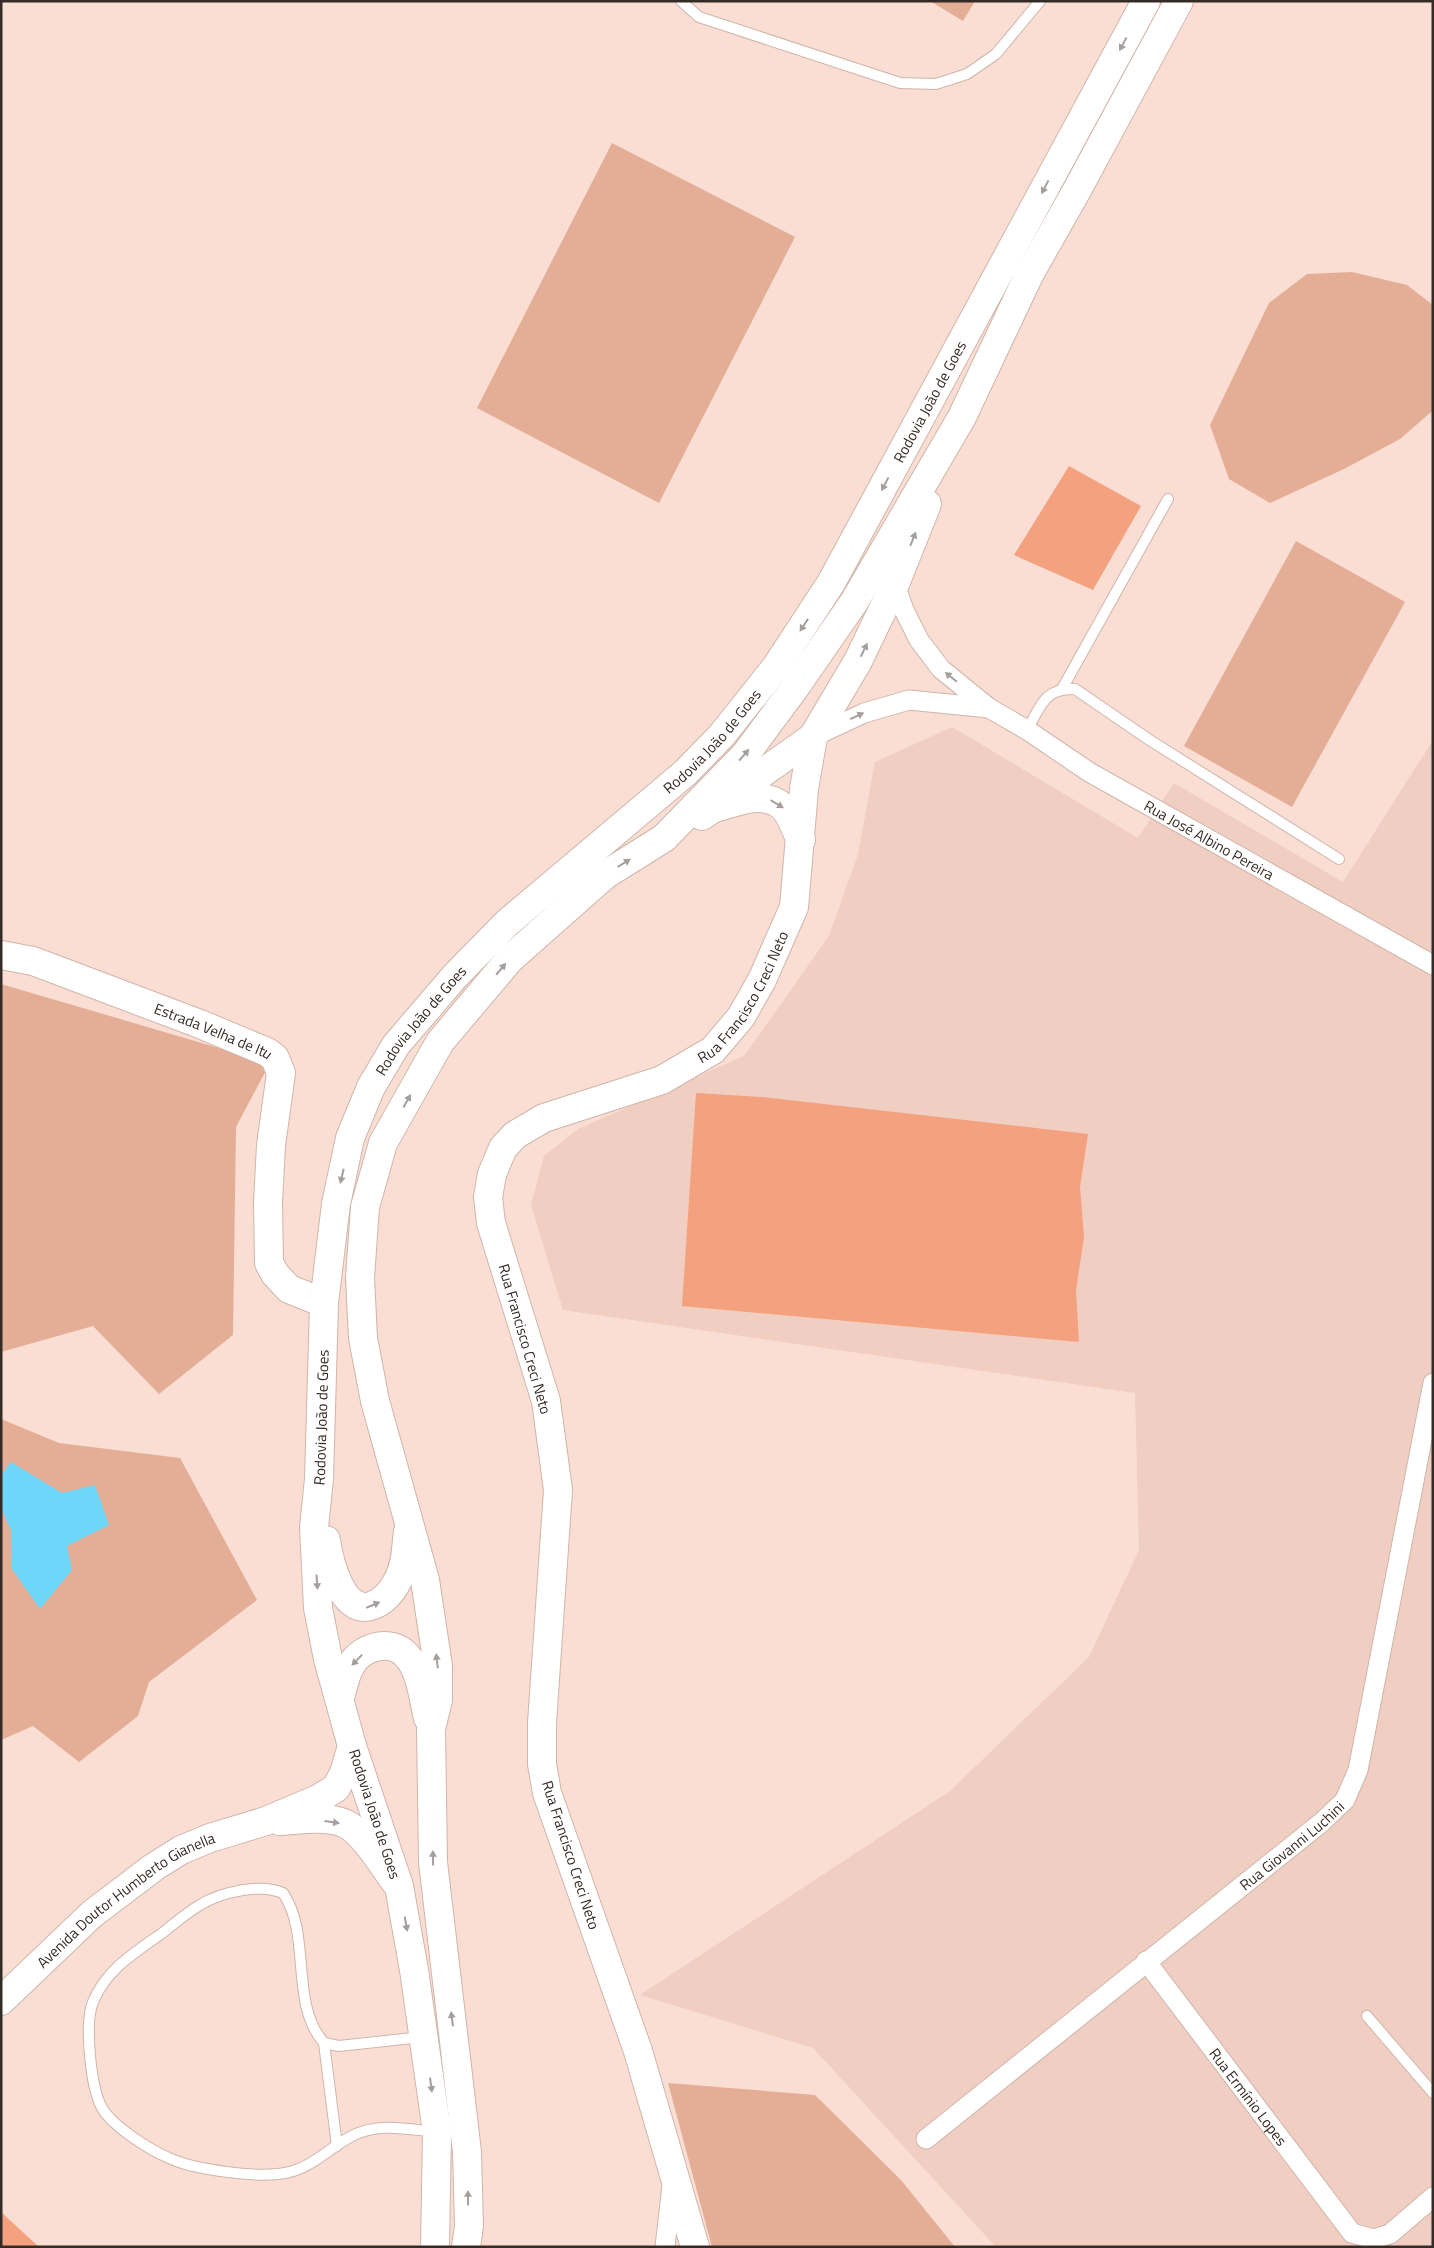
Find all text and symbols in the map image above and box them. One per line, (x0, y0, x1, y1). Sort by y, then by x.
one-way arrow (1119, 37, 1127, 51)
one-way arrow (1041, 180, 1050, 194)
street label: Rodovia João de Goes (887, 336, 972, 467)
one-way arrow (881, 477, 889, 491)
one-way arrow (909, 531, 917, 546)
one-way arrow (799, 618, 809, 631)
one-way arrow (859, 642, 868, 657)
one-way arrow (945, 671, 958, 682)
street label: Rodovia João de Goes (658, 684, 766, 799)
one-way arrow (850, 712, 864, 720)
one-way arrow (738, 750, 750, 762)
street label: Rua José Albino Pereira (1140, 794, 1279, 885)
one-way arrow (771, 800, 784, 809)
one-way arrow (617, 859, 630, 868)
street label: Rua Francisco Creci Neto (693, 927, 794, 1068)
street label: Rodovia João de Goes (369, 960, 471, 1080)
one-way arrow (495, 963, 506, 975)
street label: Estrada Velha de Itu (151, 996, 278, 1064)
one-way arrow (403, 1093, 411, 1108)
one-way arrow (338, 1169, 346, 1184)
street label: Rua Francisco Creci Neto (493, 1261, 557, 1417)
street label: Rodovia João de Goes (307, 1349, 334, 1486)
one-way arrow (313, 1574, 321, 1590)
one-way arrow (366, 1601, 381, 1609)
one-way arrow (433, 1653, 441, 1669)
one-way arrow (351, 1654, 363, 1666)
street label: Rodovia João de Goes (343, 1746, 407, 1882)
street label: Rua Francisco Creci Neto (536, 1778, 606, 1933)
street label: Rua Giovanni Luchini (1234, 1795, 1349, 1896)
one-way arrow (324, 1818, 340, 1826)
street label: Avenida Doutor Humberto Gianella (31, 1826, 218, 1973)
one-way arrow (429, 1849, 437, 1865)
one-way arrow (402, 1917, 410, 1932)
one-way arrow (447, 2011, 455, 2027)
street label: Rua Ermínio Lopes (1204, 2043, 1293, 2150)
one-way arrow (427, 2077, 435, 2093)
one-way arrow (464, 2190, 472, 2206)

